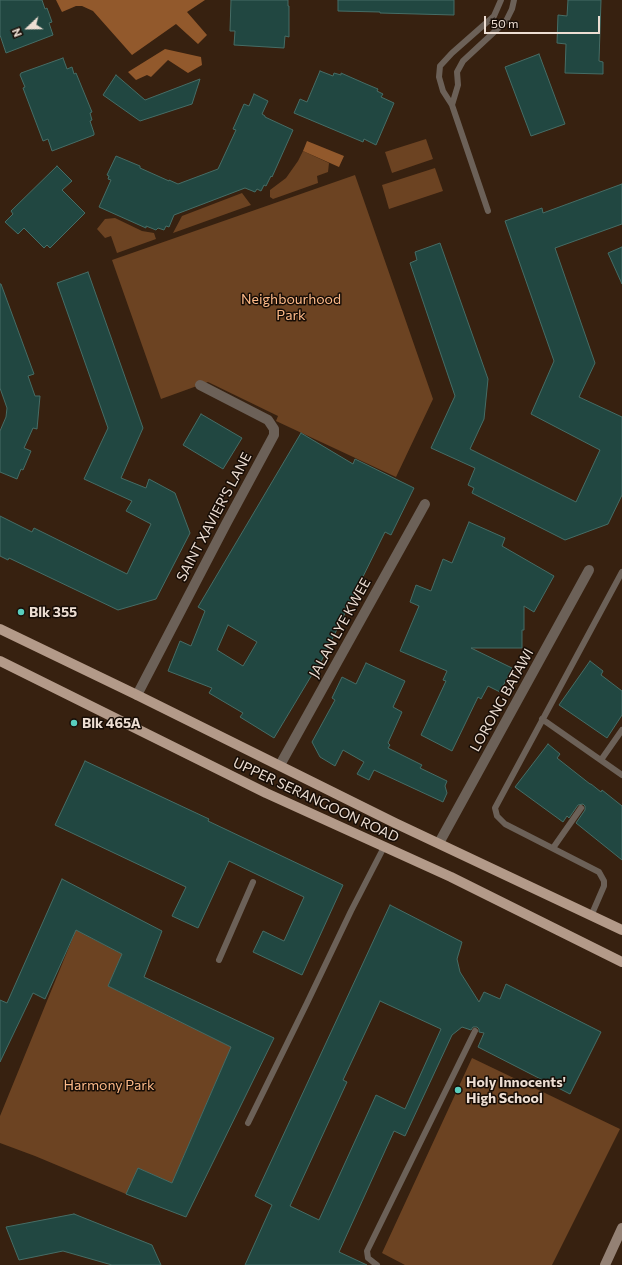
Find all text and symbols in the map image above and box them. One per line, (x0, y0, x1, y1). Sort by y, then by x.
north arrow (8, 8, 48, 48)
scale bar (486, 8, 602, 34)
text: 50 m (491, 16, 519, 30)
text: N (9, 26, 24, 39)
park label: Neighbourhood Park (241, 291, 341, 324)
street label: SAINT XAVIER'S LANE (173, 450, 255, 584)
street label: JALAN LYE KWEE (306, 575, 374, 681)
place label: Blk 355 (29, 604, 77, 620)
marker: Blk 355 (16, 607, 26, 617)
street label: LORONG BATAWI (467, 645, 537, 755)
place label: Blk 465A (82, 715, 141, 731)
marker: Blk 465A (69, 718, 79, 728)
street label: UPPER SERANGOON ROAD (231, 754, 401, 846)
place label: Holy Innocents' High School (466, 1074, 566, 1106)
park label: Harmony Park (63, 1077, 155, 1093)
marker: Holy Innocents' High School (453, 1085, 463, 1095)

